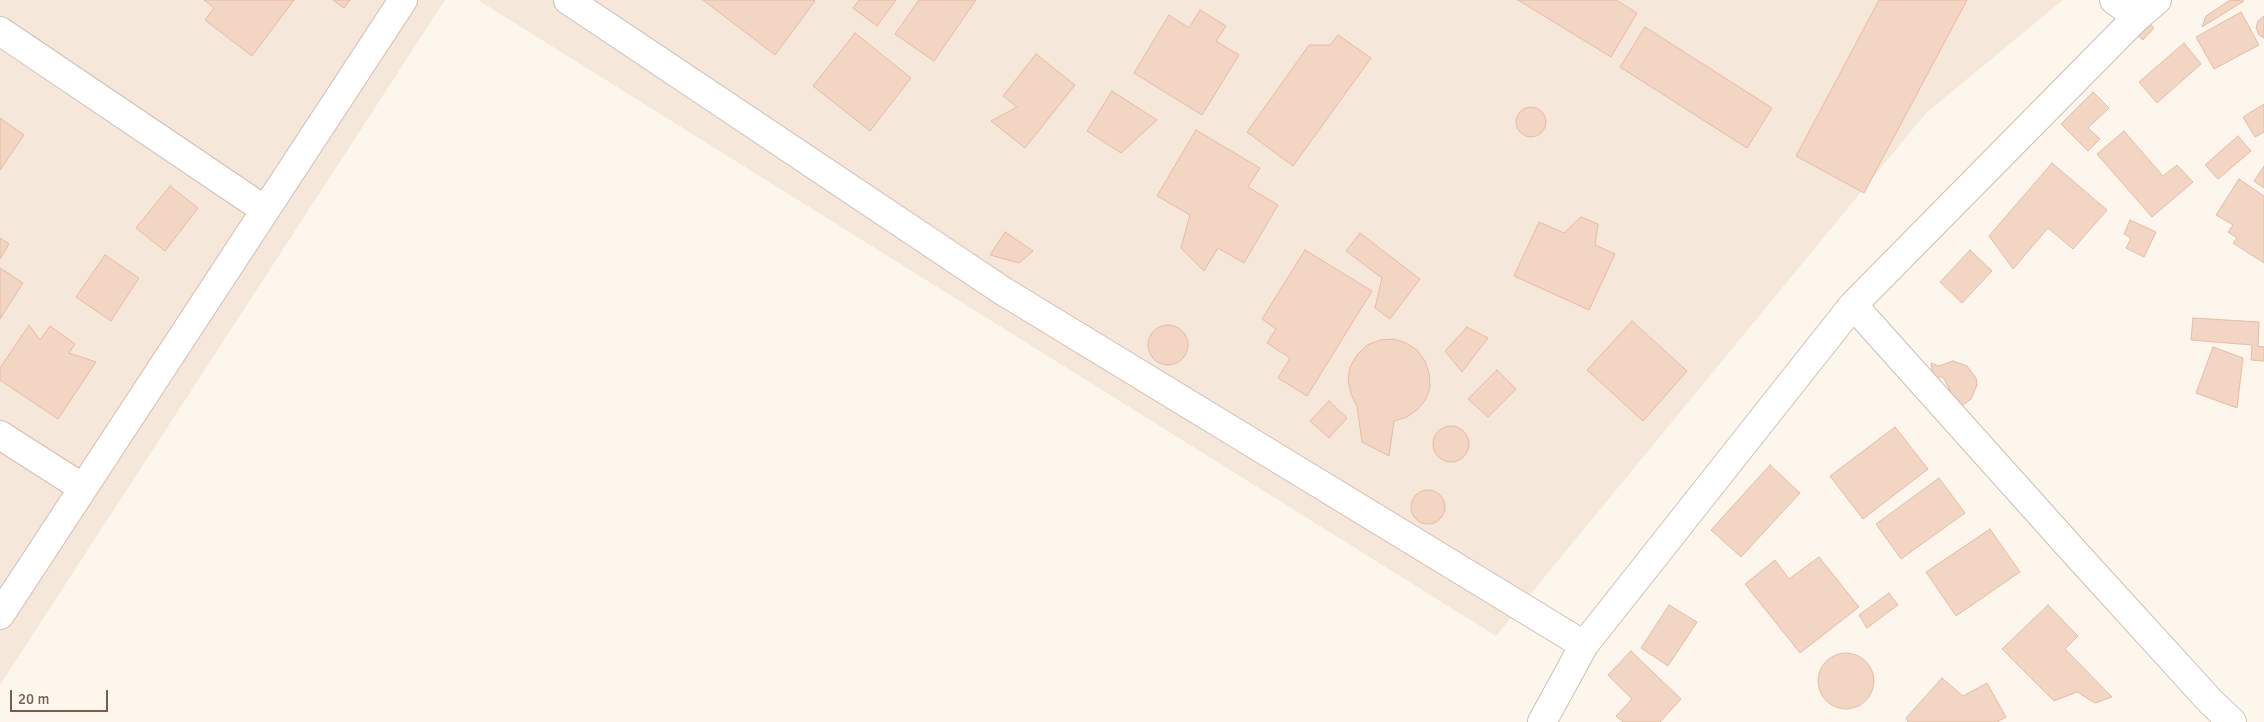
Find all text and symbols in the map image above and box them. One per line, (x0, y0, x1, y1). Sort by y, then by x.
scale bar (12, 680, 110, 712)
text: 20 m (18, 690, 49, 708)

